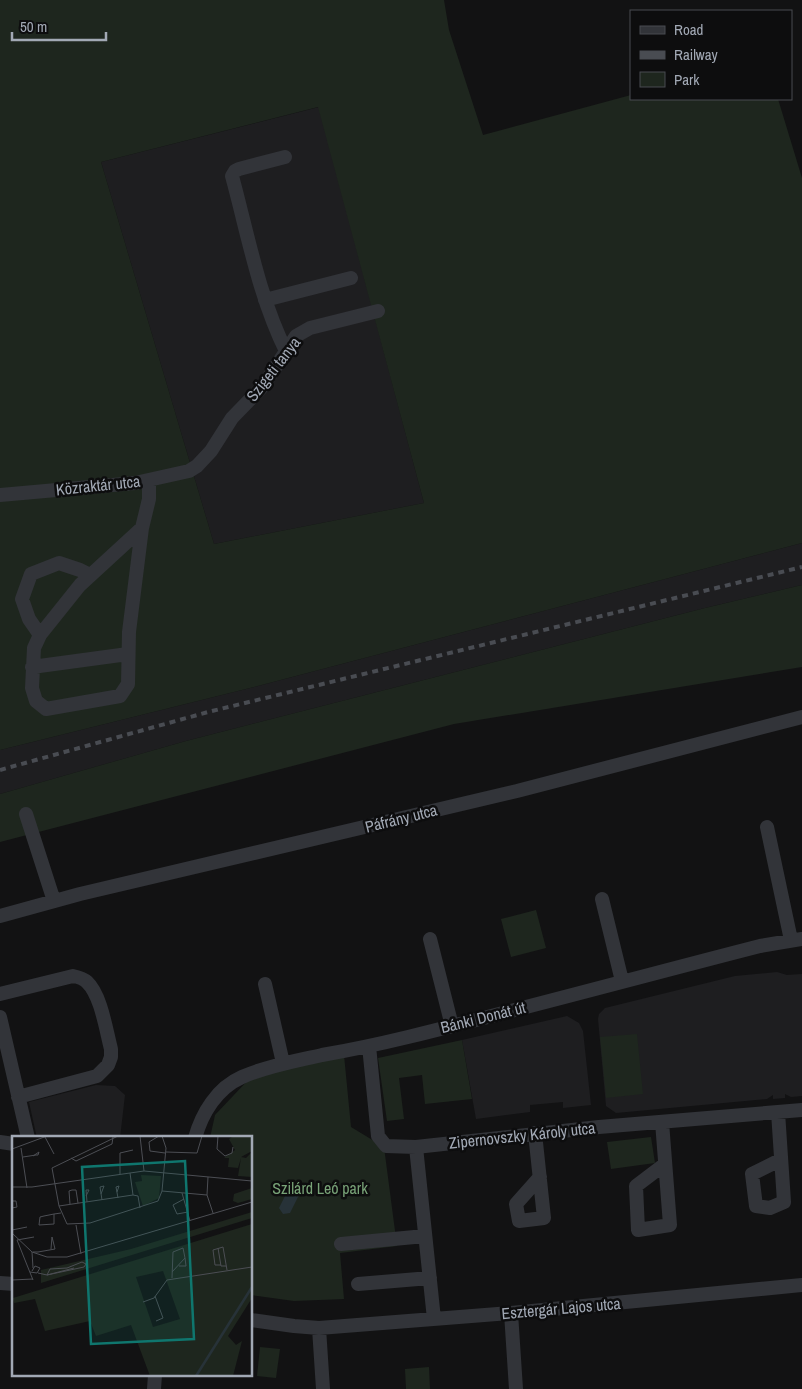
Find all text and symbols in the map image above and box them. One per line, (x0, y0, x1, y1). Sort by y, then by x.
scale bar (12, 10, 106, 42)
legend (630, 10, 792, 100)
text: 50 m (20, 16, 47, 37)
text: Road (674, 19, 703, 40)
text: Railway (674, 44, 719, 65)
text: Park (674, 69, 700, 90)
street label: Szigeti tanya (241, 331, 306, 406)
street label: Közraktár utca (55, 470, 142, 500)
street label: Páfrány utca (363, 798, 440, 838)
street label: Bánki Donát út (438, 996, 528, 1038)
street label: Zipernovszky Károly utca (448, 1116, 597, 1154)
inset map (12, 1136, 252, 1376)
park label: Szilárd Leó park (272, 1177, 368, 1199)
street label: Esztergár Lajos utca (500, 1292, 622, 1324)

